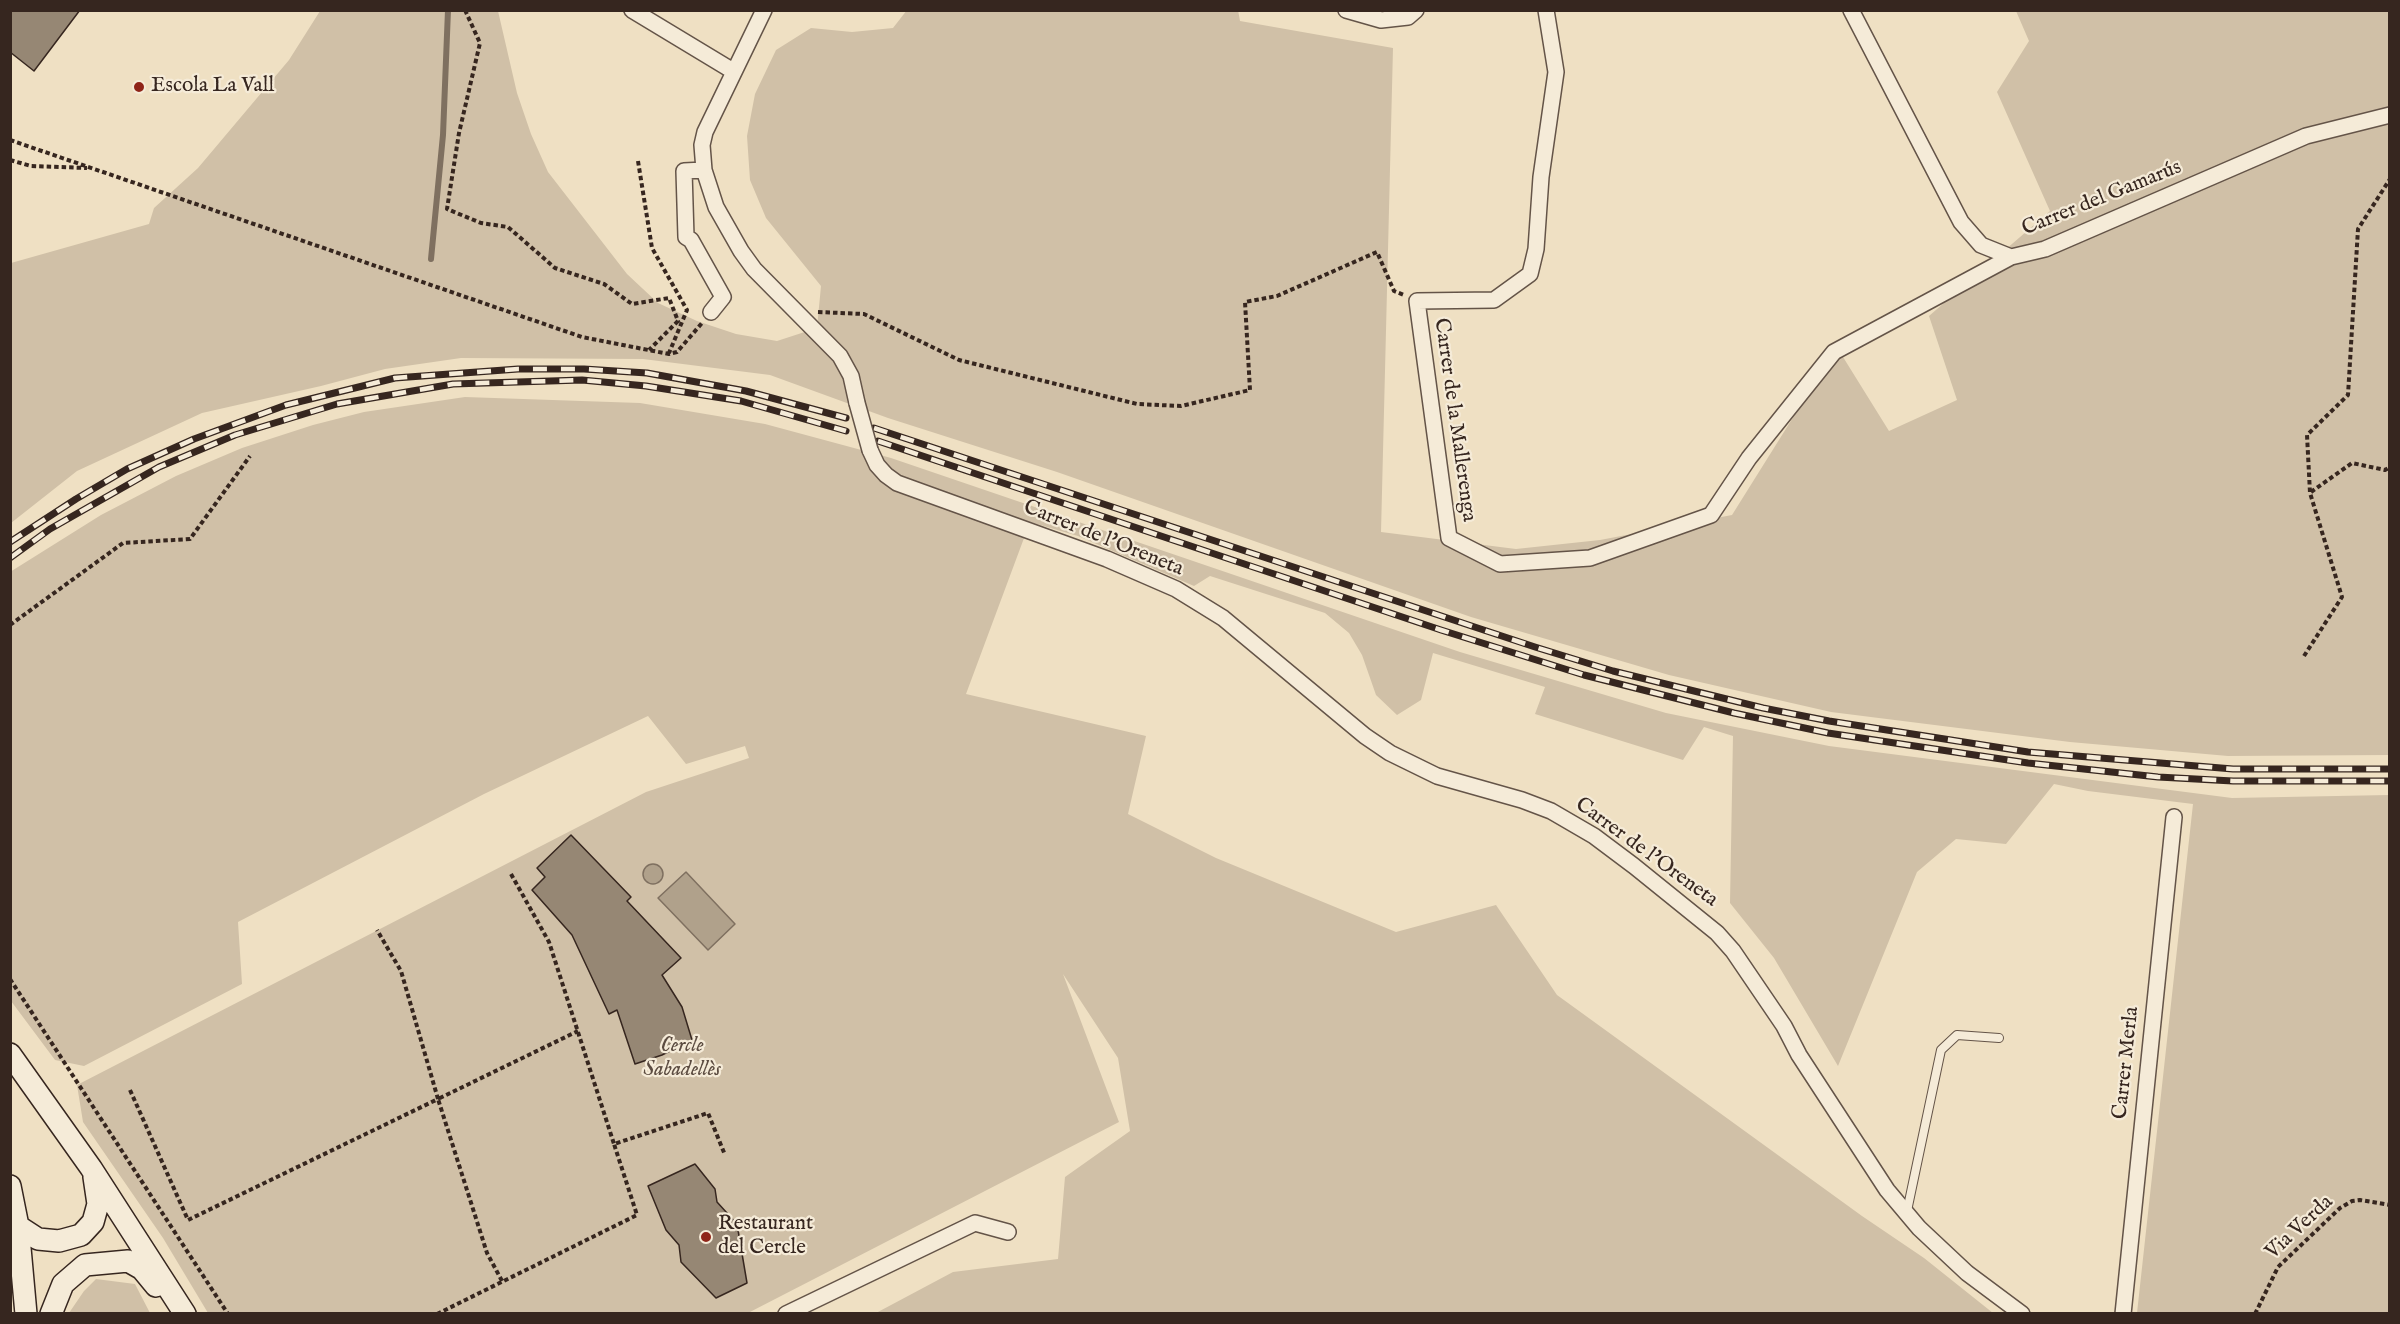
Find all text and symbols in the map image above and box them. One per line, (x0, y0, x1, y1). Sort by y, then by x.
place label: Escola La Vall (151, 74, 274, 100)
marker: Escola La Vall (132, 80, 146, 94)
street label: Carrer del Gamarús (2019, 156, 2185, 242)
street label: Carrer de la Mallerenga (1427, 317, 1481, 523)
street label: Carrer de l'Oreneta (1019, 495, 1187, 583)
street label: Carrer de l'Oreneta (1570, 793, 1722, 913)
street label: Carrer Merla (2109, 1005, 2145, 1121)
park label: Cercle Sabadellès (643, 1034, 721, 1084)
street label: Via Verda (2261, 1190, 2339, 1266)
place label: Restaurant del Cercle (718, 1212, 813, 1262)
marker: Restaurant del Cercle (699, 1230, 713, 1244)

